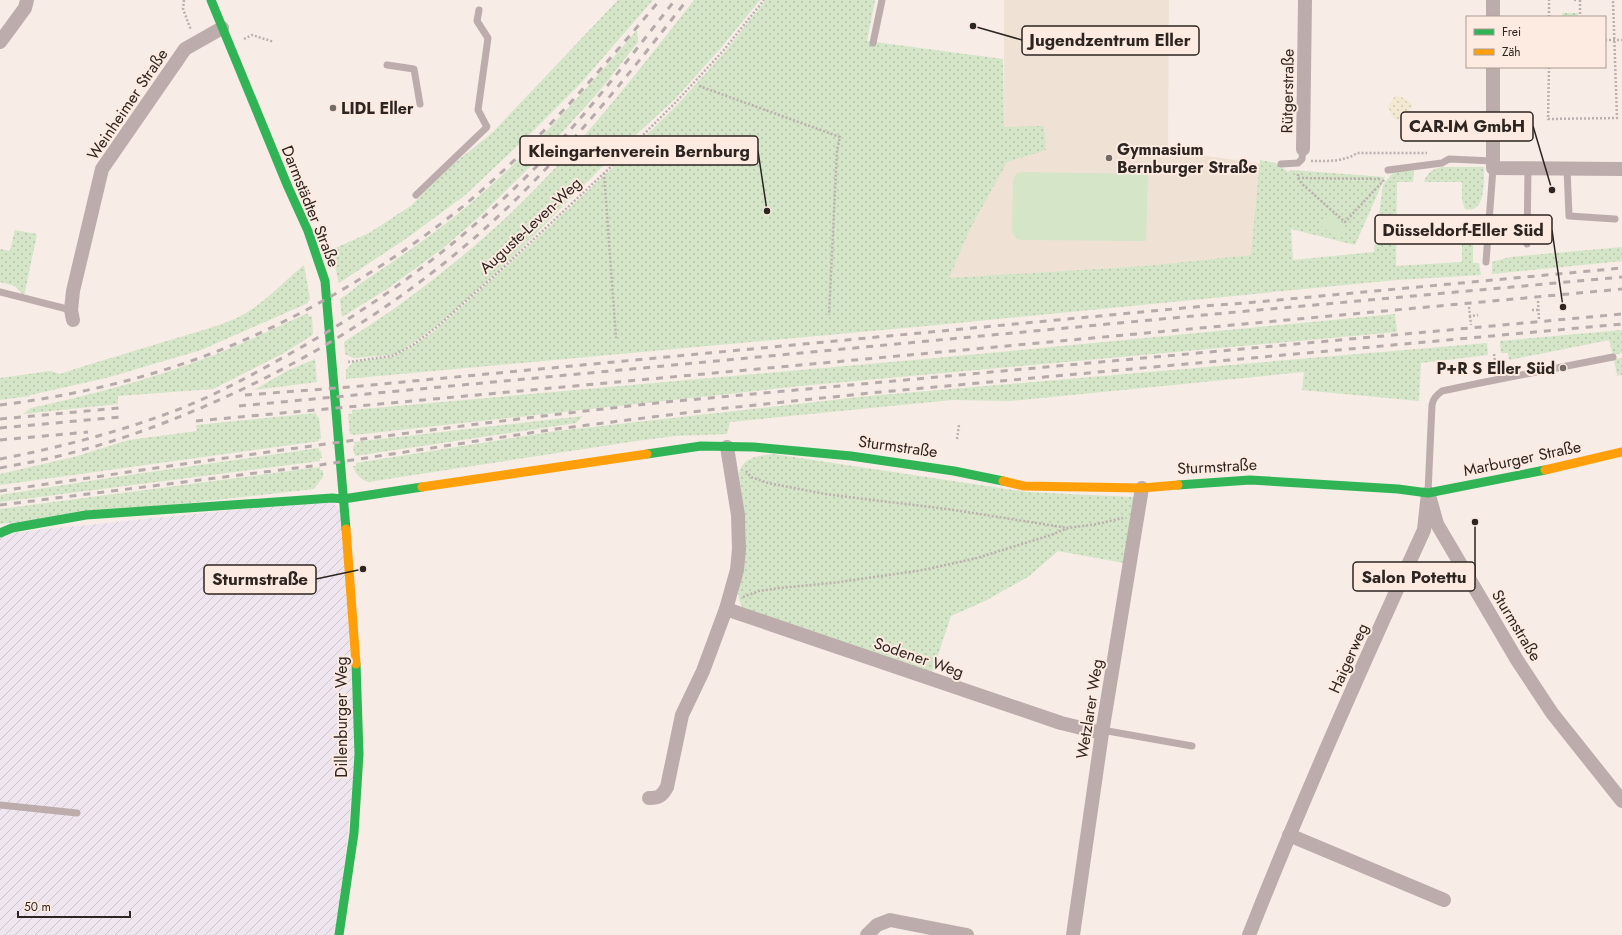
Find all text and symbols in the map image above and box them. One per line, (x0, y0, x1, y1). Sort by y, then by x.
legend (1466, 16, 1606, 68)
text: Frei (1502, 23, 1521, 41)
callout: Jugendzentrum Eller (1022, 26, 1199, 55)
text: Jugendzentrum Eller (1026, 28, 1191, 52)
text: Zäh (1502, 43, 1521, 61)
street label: Weinheimer Straße (81, 44, 173, 165)
street label: Rütgerstraße (1275, 48, 1300, 134)
place label: LIDL Eller (341, 97, 414, 120)
marker: LIDL Eller (328, 103, 338, 113)
callout: CAR-IM GmbH (1401, 112, 1533, 141)
text: CAR-IM GmbH (1409, 114, 1525, 138)
callout: Kleingartenverein Bernburg (520, 136, 758, 165)
place label: Gymnasium Bernburger Straße (1117, 138, 1257, 179)
text: Kleingartenverein Bernburg (528, 139, 750, 163)
street label: Darmstädter Straße (276, 142, 345, 270)
marker: Gymnasium Bernburger Straße (1104, 153, 1114, 163)
street label: Auguste-Leven-Weg (474, 172, 586, 279)
callout: Düsseldorf-Eller Süd (1375, 215, 1552, 244)
text: Düsseldorf-Eller Süd (1382, 218, 1544, 242)
place label: P+R S Eller Süd (1436, 357, 1555, 380)
marker: P+R S Eller Süd (1558, 363, 1568, 373)
street label: Sturmstraße (857, 430, 939, 463)
street label: Marburger Straße (1461, 435, 1583, 482)
street label: Sturmstraße (1177, 453, 1257, 480)
callout: Salon Potettu (1353, 562, 1475, 591)
callout: Sturmstraße (204, 565, 316, 594)
text: Salon Potettu (1361, 565, 1467, 589)
text: Sturmstraße (212, 567, 308, 591)
street label: Sturmstraße (1486, 585, 1547, 665)
street label: Haigerweg (1323, 619, 1374, 697)
street label: Sodener Weg (871, 631, 967, 684)
street label: Dillenburger Weg (330, 656, 353, 778)
street label: Wetzlarer Weg (1070, 657, 1109, 761)
scale bar (18, 893, 130, 919)
text: 50 m (24, 898, 51, 916)

